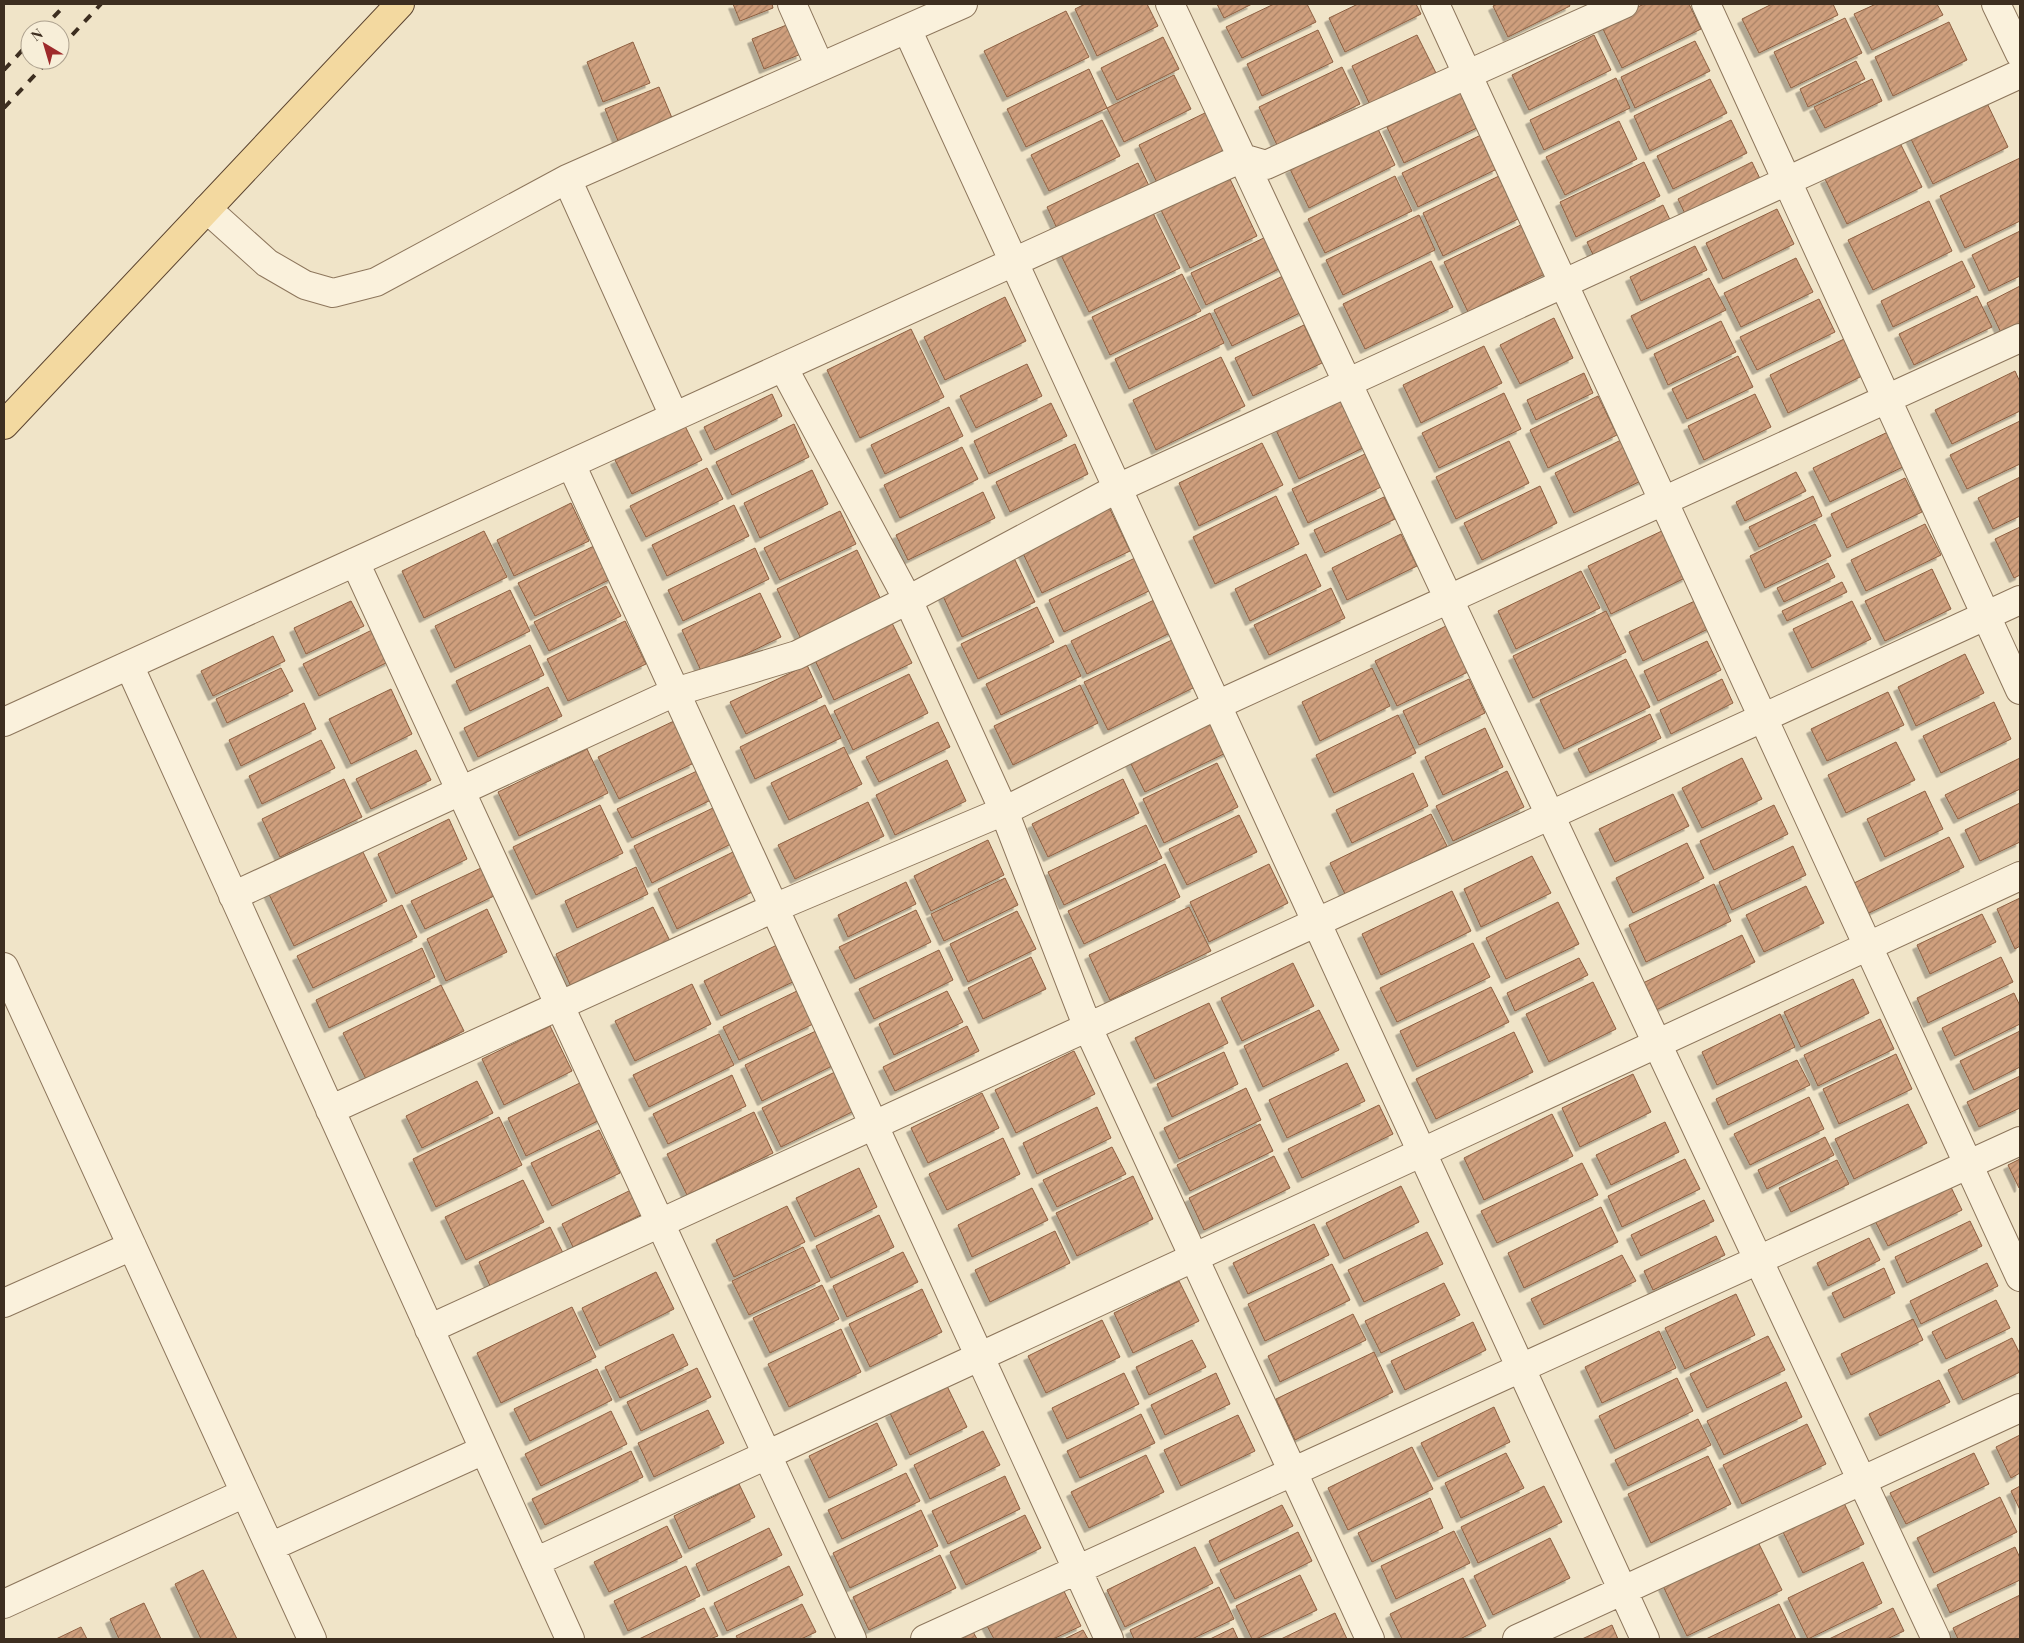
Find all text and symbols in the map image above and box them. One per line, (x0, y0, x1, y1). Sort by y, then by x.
north arrow (20, 20, 70, 70)
text: N (27, 24, 47, 45)

